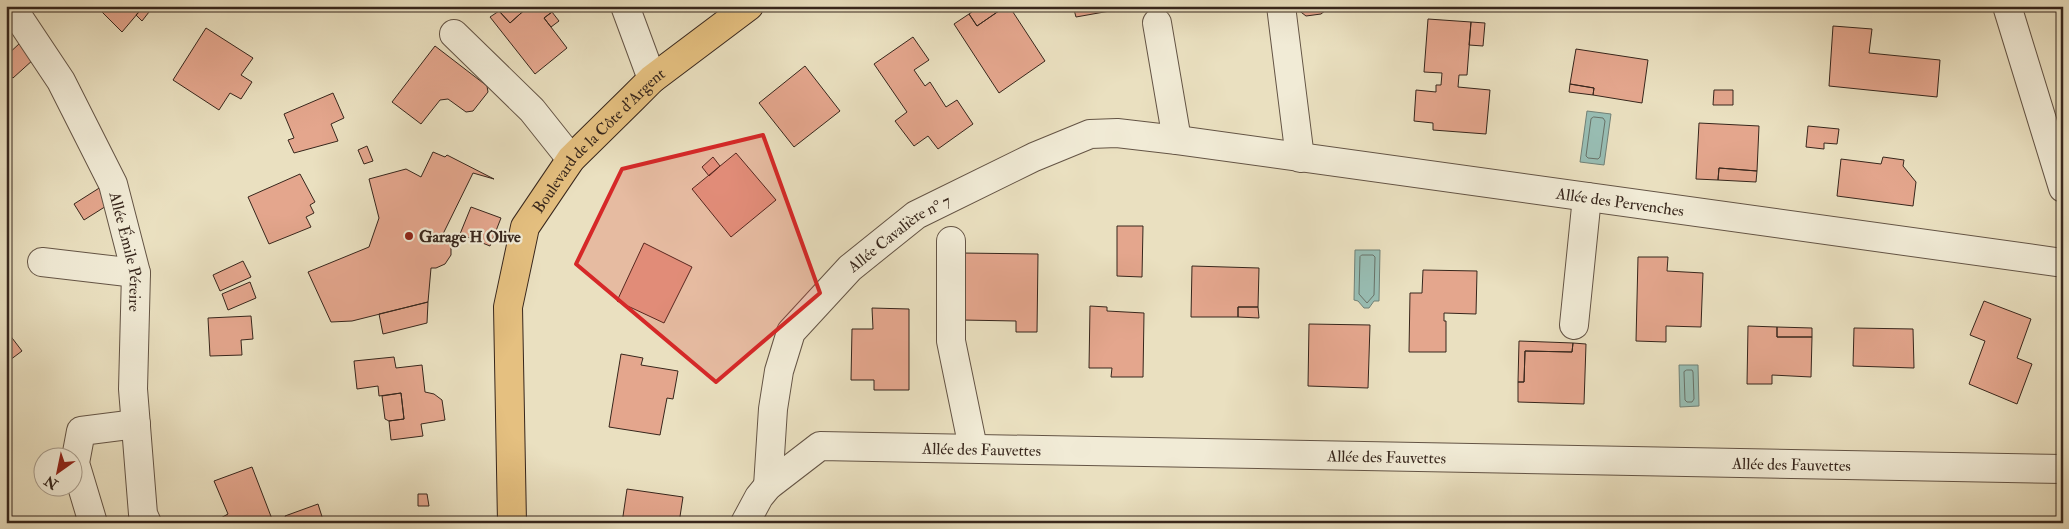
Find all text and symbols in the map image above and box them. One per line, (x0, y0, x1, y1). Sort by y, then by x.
street label: Boulevard de la Côte d'Argent (528, 64, 669, 217)
street label: Allée des Pervenches (1554, 184, 1685, 221)
street label: Allée Émile Péreire (104, 189, 145, 312)
street label: Allée Cavalière n° 7 (843, 190, 955, 278)
place label: Garage H Olive (419, 227, 521, 248)
marker: Garage H Olive (403, 230, 415, 242)
street label: Allée des Fauvettes (921, 439, 1041, 461)
north arrow (32, 446, 82, 496)
street label: Allée des Fauvettes (1326, 446, 1446, 469)
street label: Allée des Fauvettes (1731, 454, 1851, 476)
text: N (41, 472, 62, 494)

